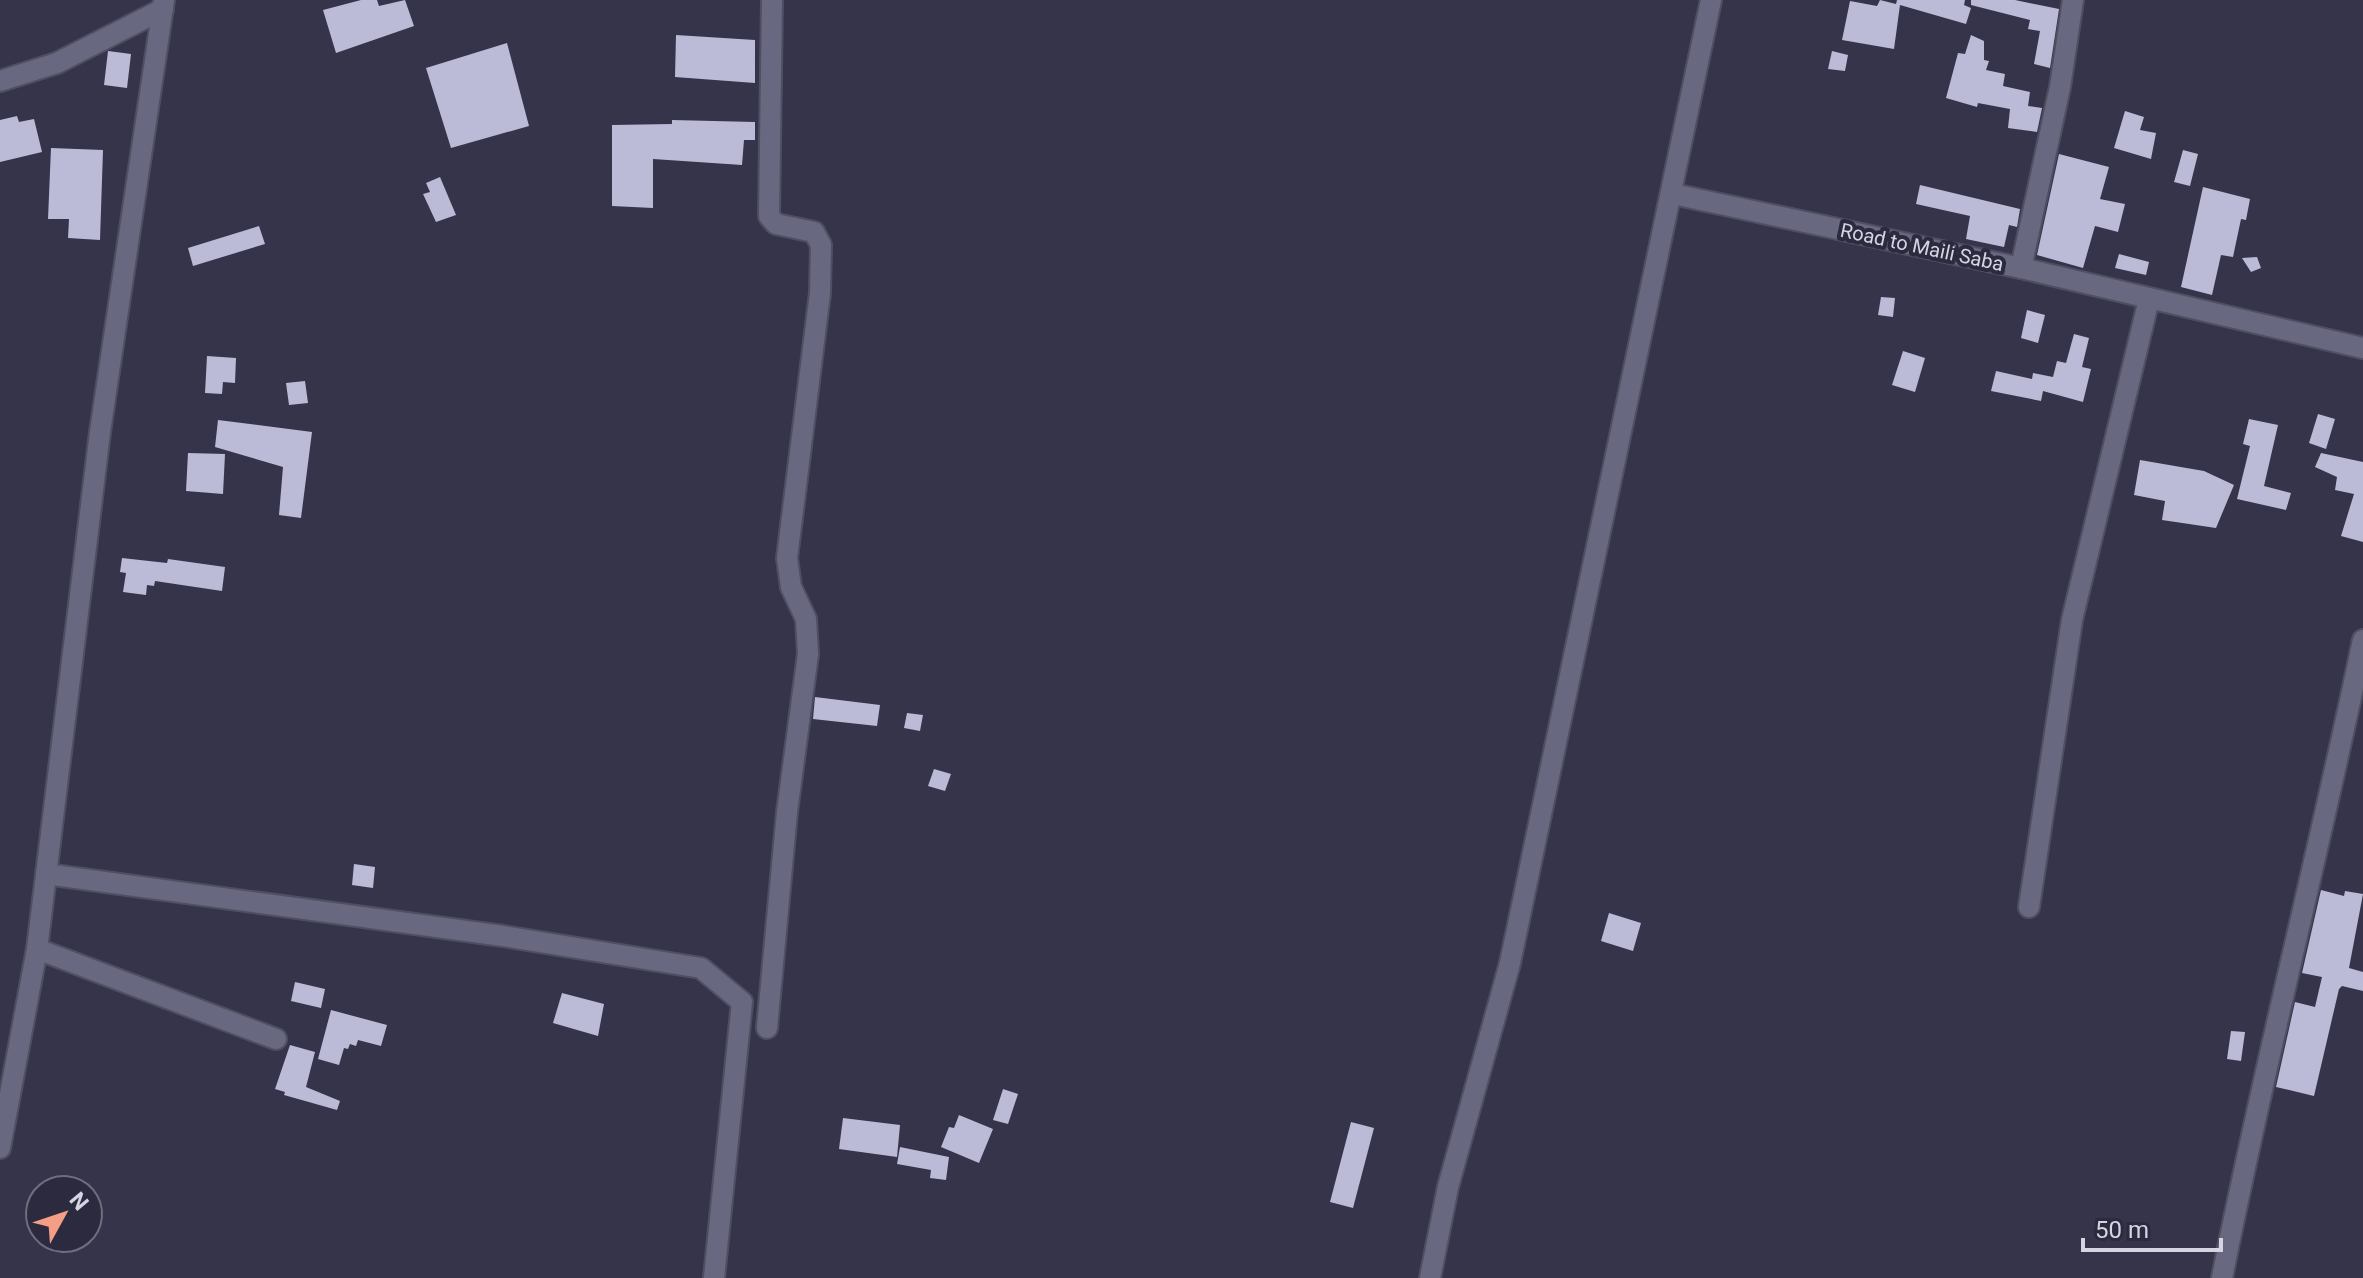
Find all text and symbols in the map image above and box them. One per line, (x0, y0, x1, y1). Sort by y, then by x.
street label: Road to Maili Saba (1838, 218, 2006, 276)
north arrow (24, 1174, 104, 1254)
text: N (64, 1187, 94, 1215)
scale bar (2083, 1202, 2221, 1252)
text: 50 m (2095, 1216, 2149, 1244)

